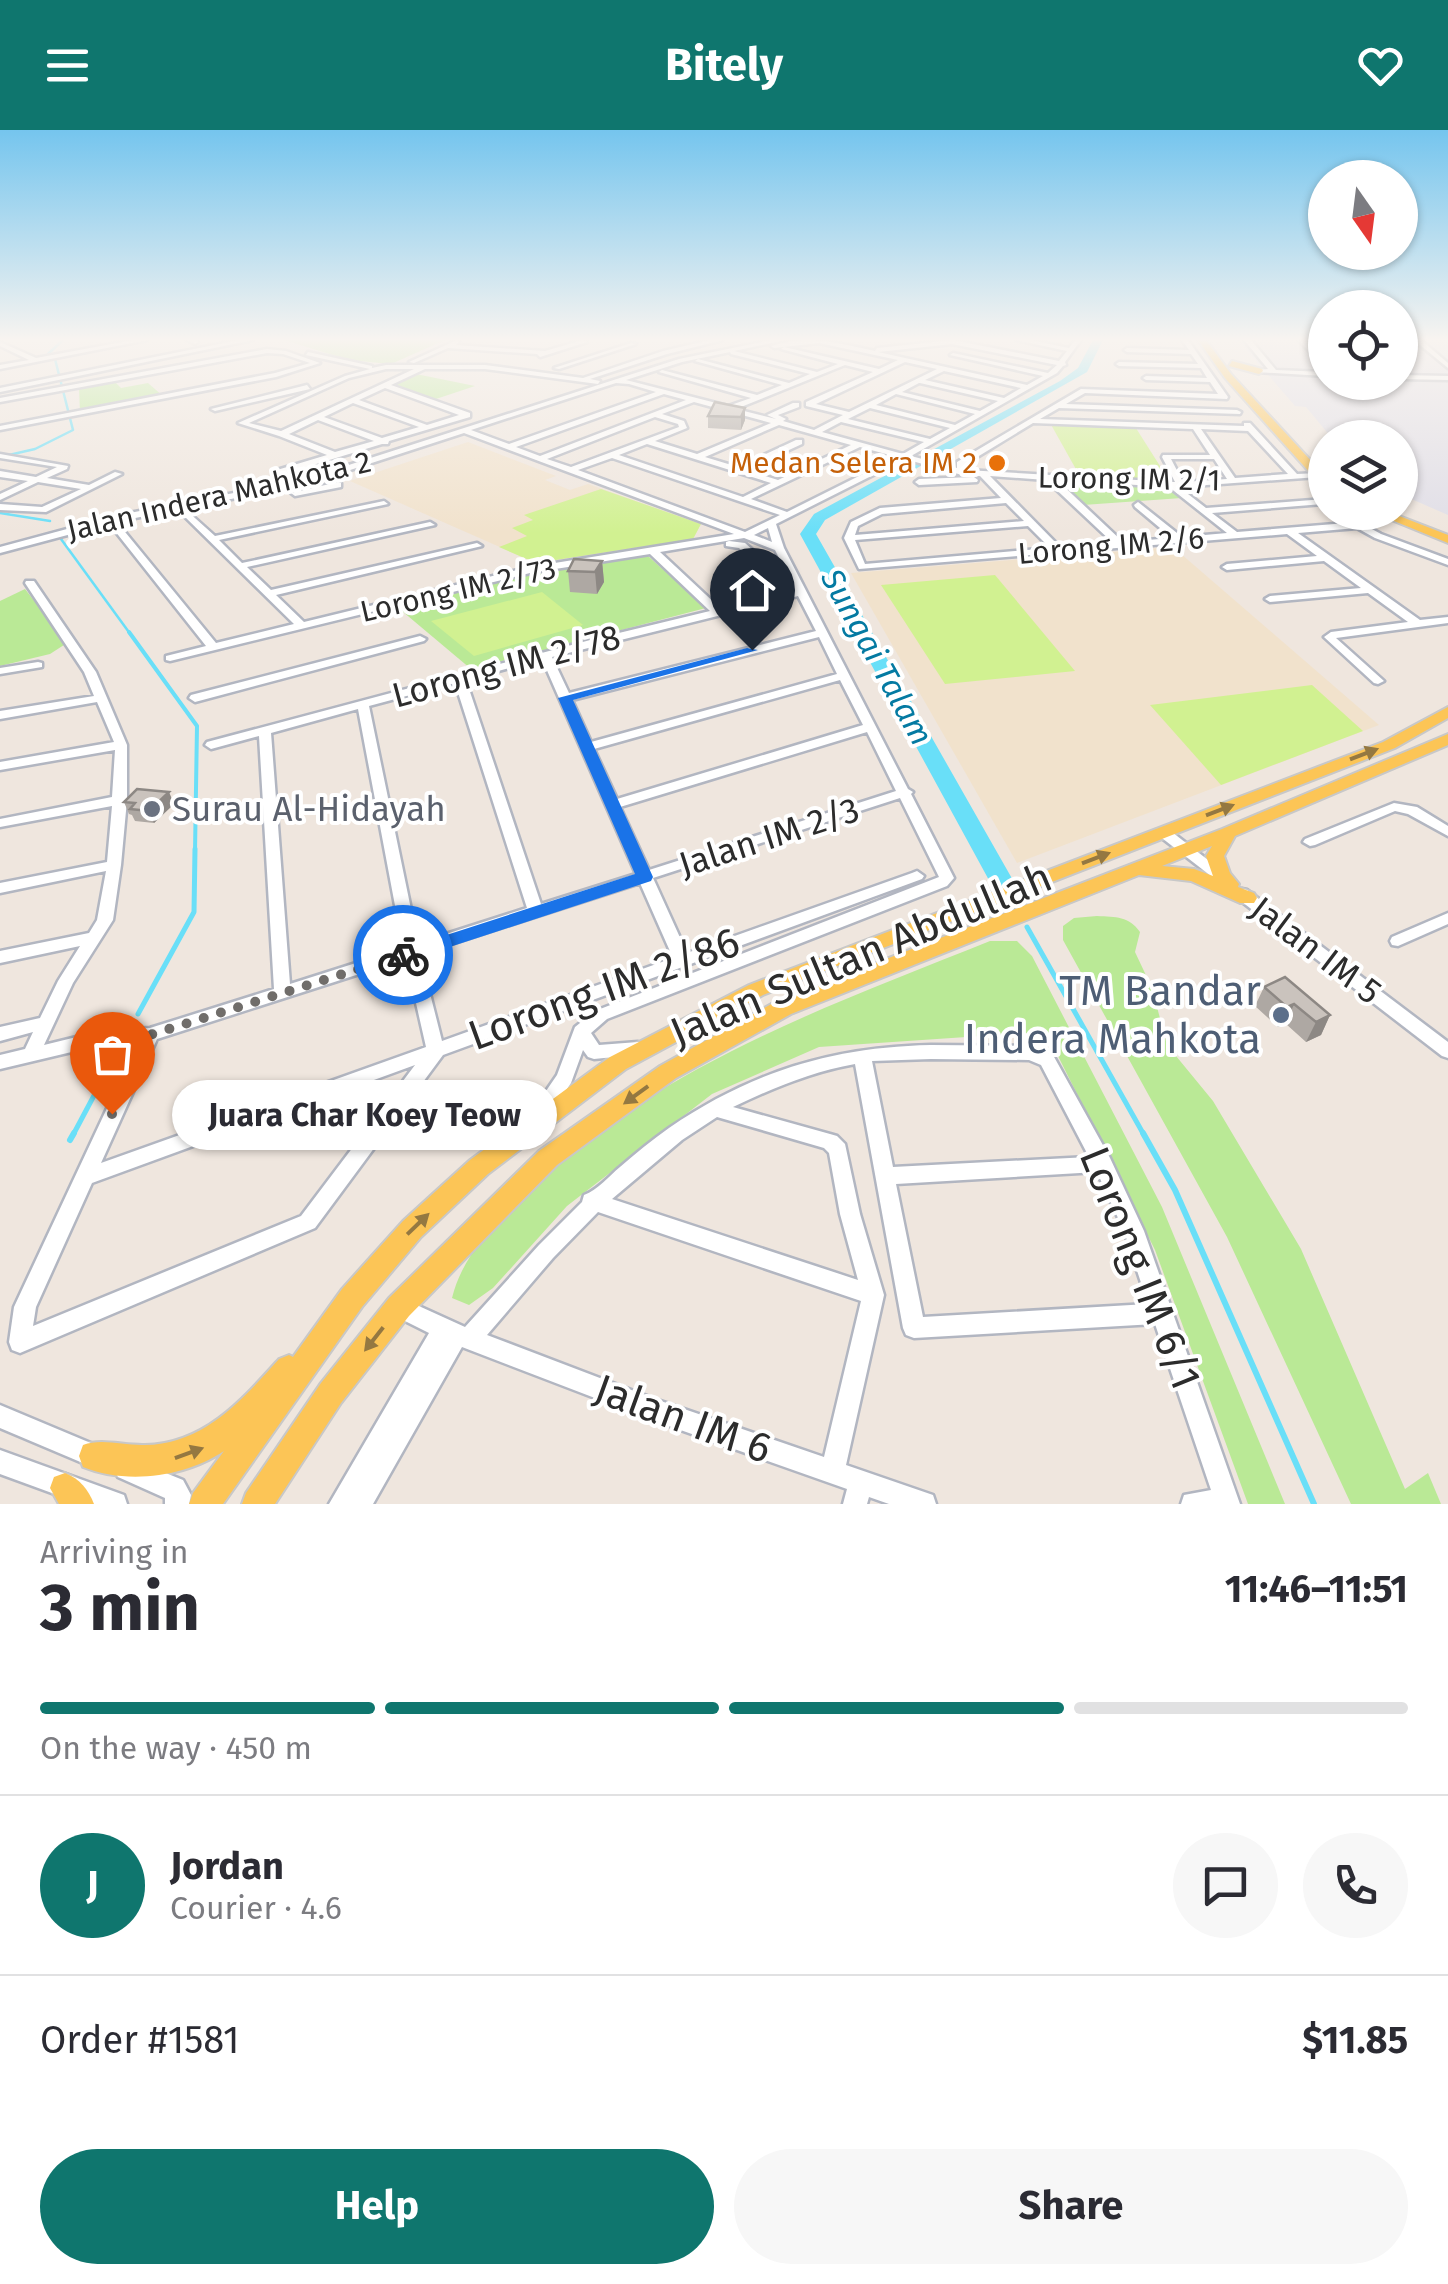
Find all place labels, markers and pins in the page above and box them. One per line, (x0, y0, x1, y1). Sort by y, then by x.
place label: Medan Selera IM 2 (730, 445, 977, 481)
marker: Medan Selera IM 2 (986, 452, 1008, 474)
pin (710, 548, 795, 651)
place label: Surau Al-Hidayah (172, 788, 446, 830)
marker: Surau Al-Hidayah (141, 798, 163, 820)
place label: TM Bandar Indera Mahkota (964, 966, 1261, 1064)
marker: TM Bandar Indera Mahkota (1270, 1004, 1292, 1026)
pin (70, 1012, 155, 1115)
callout: Juara Char Koey Teow (172, 1079, 557, 1149)

